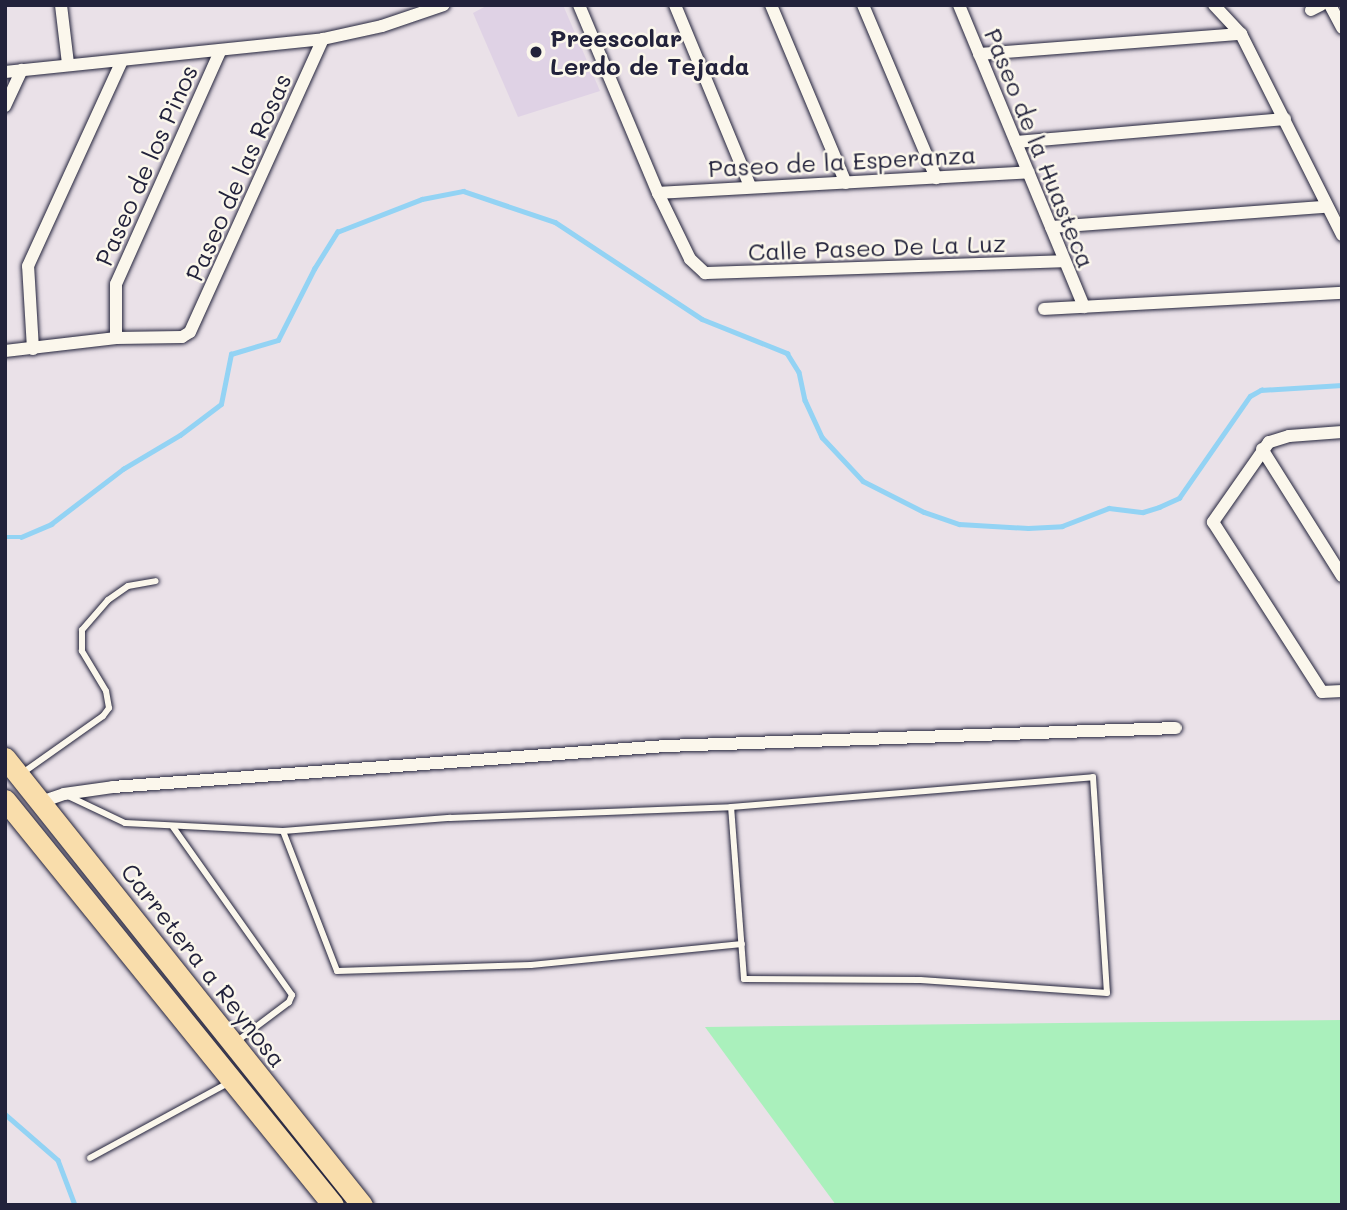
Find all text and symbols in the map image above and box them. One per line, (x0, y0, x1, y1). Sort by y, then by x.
place label: Preescolar Lerdo de Tejada (550, 24, 749, 80)
street label: Paseo de la Huasteca (979, 24, 1101, 272)
marker: Preescolar Lerdo de Tejada (528, 44, 544, 60)
street label: Paseo de los Pinos (89, 60, 203, 270)
street label: Paseo de las Rosas (179, 69, 297, 285)
street label: Paseo de la Esperanza (707, 140, 977, 182)
street label: Calle Paseo De La Luz (748, 228, 1006, 266)
street label: Carretera a Reynosa (115, 857, 293, 1073)

